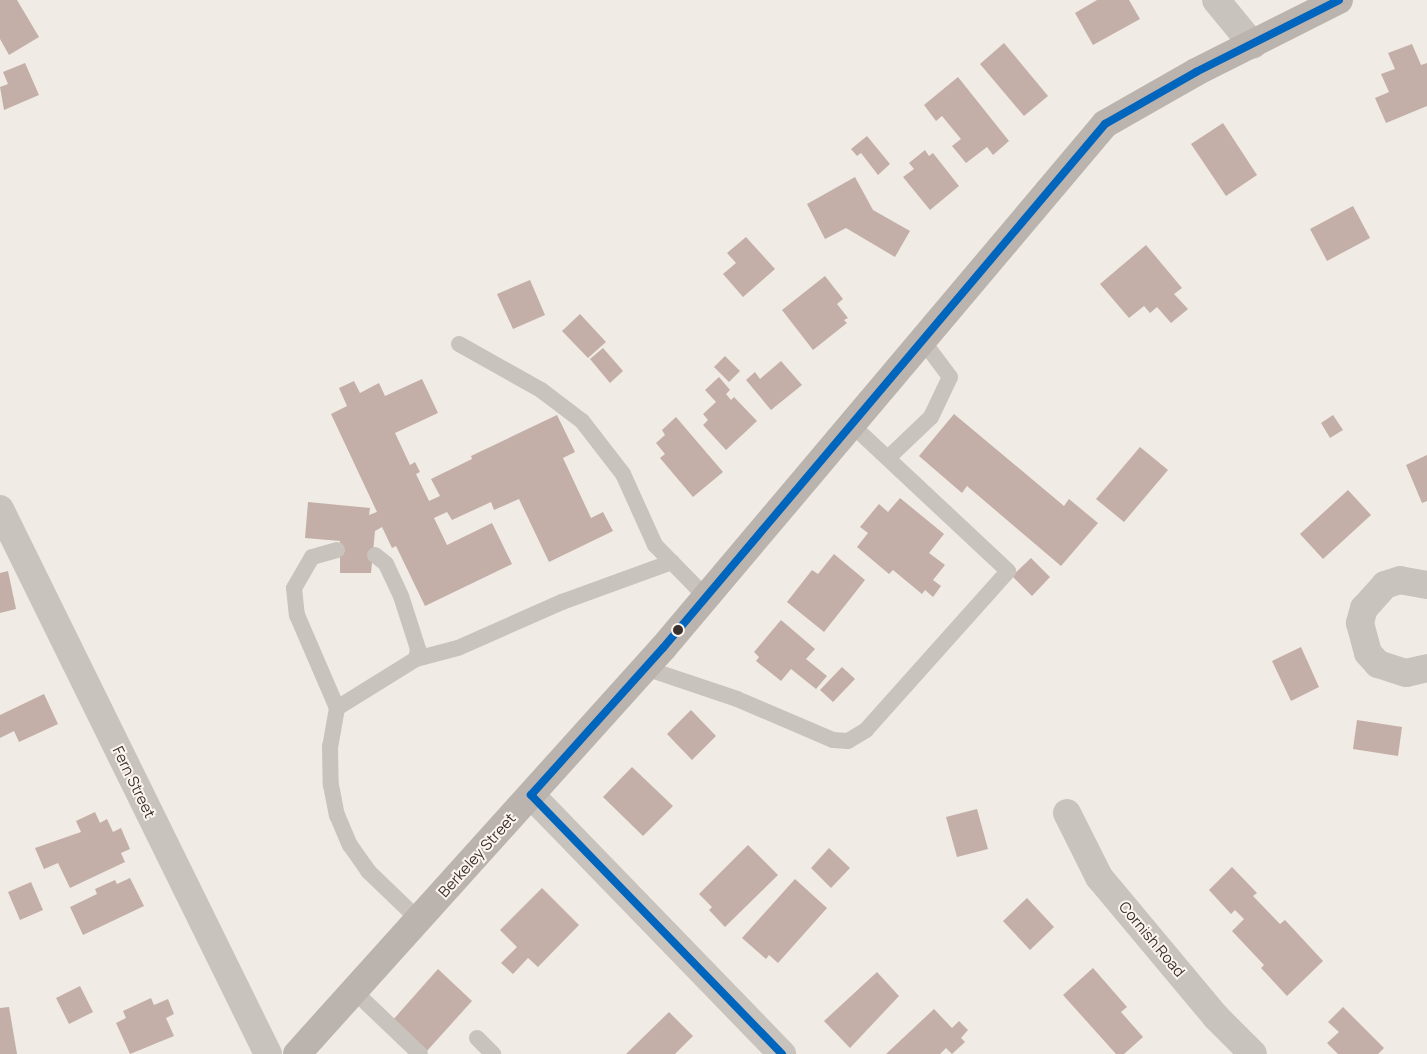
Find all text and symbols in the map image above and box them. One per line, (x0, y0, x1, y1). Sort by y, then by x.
unlabelled marker (673, 625, 683, 635)
street label: Fern Street (109, 743, 159, 821)
street label: Berkeley Street (435, 809, 519, 901)
street label: Cornish Road (1115, 898, 1189, 980)

